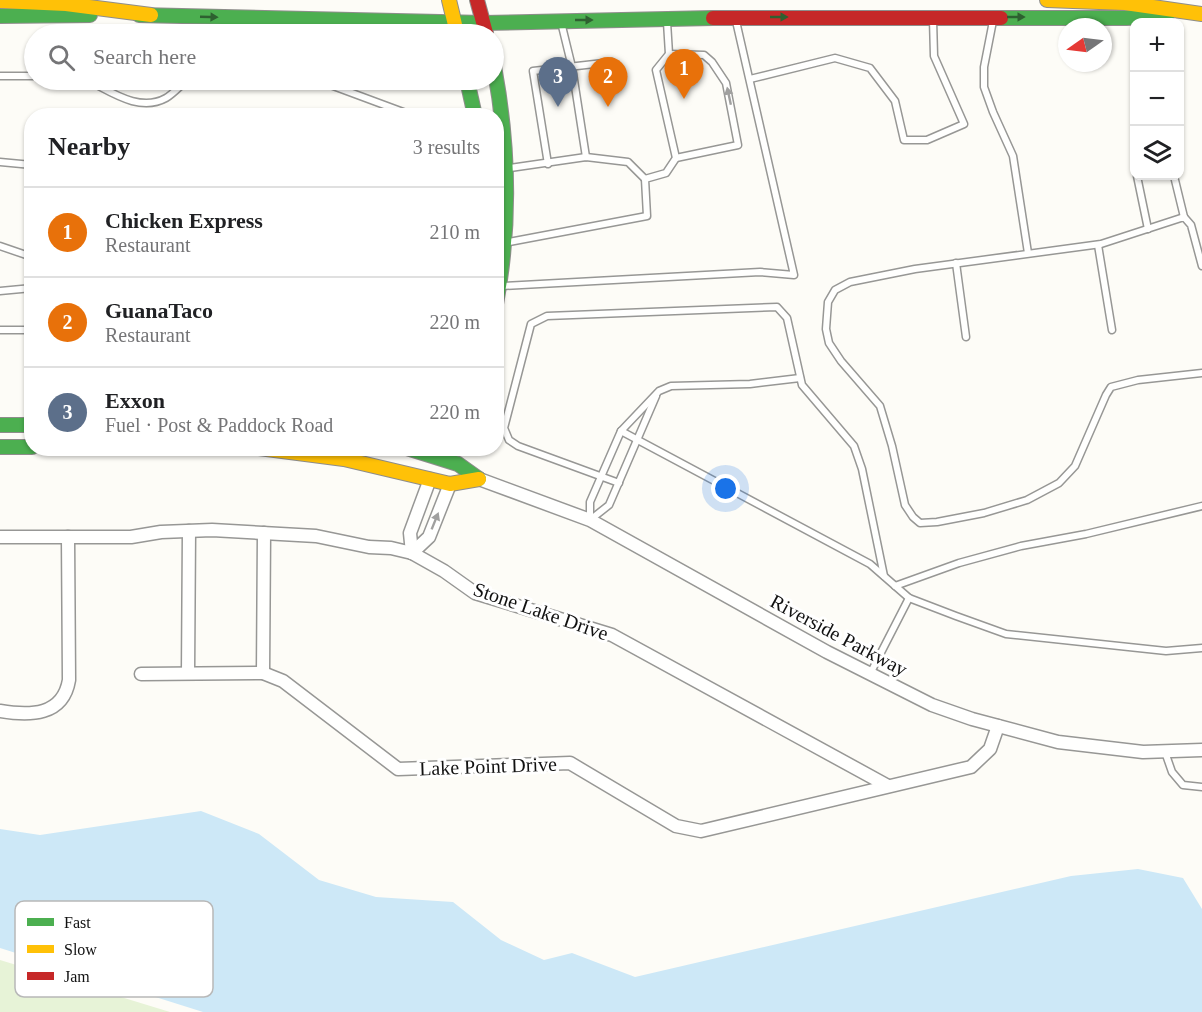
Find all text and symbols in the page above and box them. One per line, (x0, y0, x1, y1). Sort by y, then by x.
one-way arrow (200, 12, 219, 21)
one-way arrow (770, 12, 789, 22)
one-way arrow (1007, 12, 1026, 22)
one-way arrow (575, 15, 594, 25)
north arrow (1058, 18, 1112, 72)
map controls (1130, 18, 1184, 180)
button: + (1130, 18, 1184, 72)
search box (24, 24, 504, 90)
icon: search (45, 41, 78, 74)
text: Search here (93, 44, 196, 69)
pin: 1 (664, 50, 704, 99)
pin: 3 (538, 57, 578, 107)
pin: 2 (588, 57, 628, 107)
button: − (1130, 72, 1184, 126)
one-way arrow (724, 87, 733, 106)
button: layers (1130, 126, 1184, 180)
text: Nearby (48, 132, 130, 161)
text: 3 results (413, 136, 480, 158)
text: Chicken Express (105, 208, 263, 233)
text: 1 (63, 221, 73, 243)
text: 210 m (429, 221, 480, 243)
text: Restaurant (105, 234, 191, 256)
text: GuanaTaco (105, 298, 213, 323)
text: 2 (63, 311, 73, 333)
text: 220 m (429, 311, 480, 333)
text: Restaurant (105, 324, 191, 346)
text: Exxon (105, 388, 165, 413)
text: 3 (63, 401, 73, 423)
text: 220 m (429, 401, 480, 423)
text: Fuel · Post & Paddock Road (105, 414, 333, 436)
your location (711, 474, 740, 503)
one-way arrow (430, 512, 440, 530)
street label: Stone Lake Drive (471, 578, 611, 644)
street label: Riverside Parkway (766, 590, 911, 681)
street label: Lake Point Drive (419, 753, 557, 779)
legend (15, 901, 213, 997)
text: Fast (64, 914, 91, 931)
text: Slow (64, 941, 97, 958)
text: Jam (64, 968, 90, 985)

